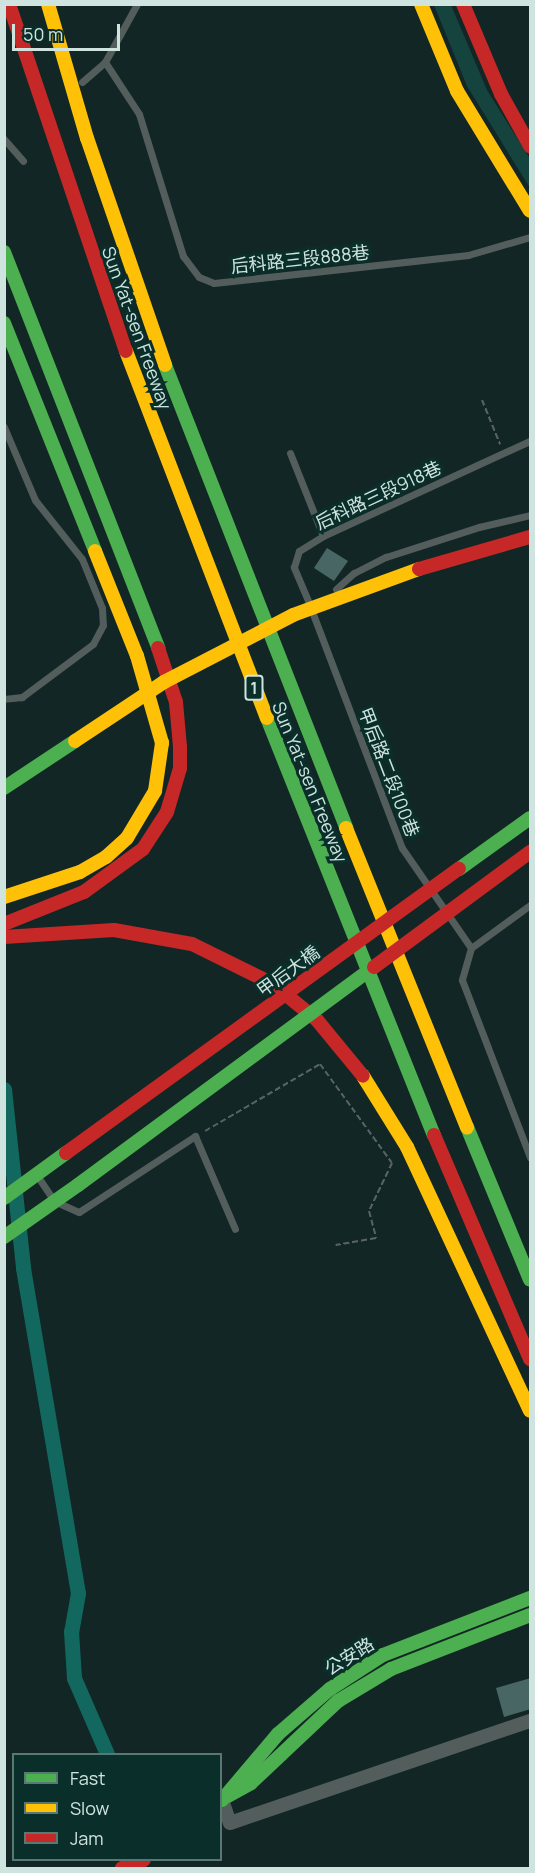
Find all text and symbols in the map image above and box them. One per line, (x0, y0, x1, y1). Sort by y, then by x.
scale bar (15, 12, 123, 50)
text: 50 m (23, 22, 63, 46)
street label: 后科路三段888巷 (230, 241, 370, 277)
street label: Sun Yat-sen Freeway (97, 244, 177, 412)
street label: 后科路三段918巷 (312, 456, 444, 534)
road number: 1 (244, 675, 264, 701)
street label: Sun Yat-sen Freeway (268, 698, 352, 866)
street label: 甲后路二段100巷 (354, 704, 424, 840)
street label: 甲后大橋 (253, 941, 323, 1001)
street label: 公安路 (320, 1633, 378, 1679)
legend (12, 1753, 222, 1861)
text: Fast (70, 1766, 105, 1790)
text: Slow (70, 1796, 109, 1820)
text: Jam (70, 1826, 104, 1850)

